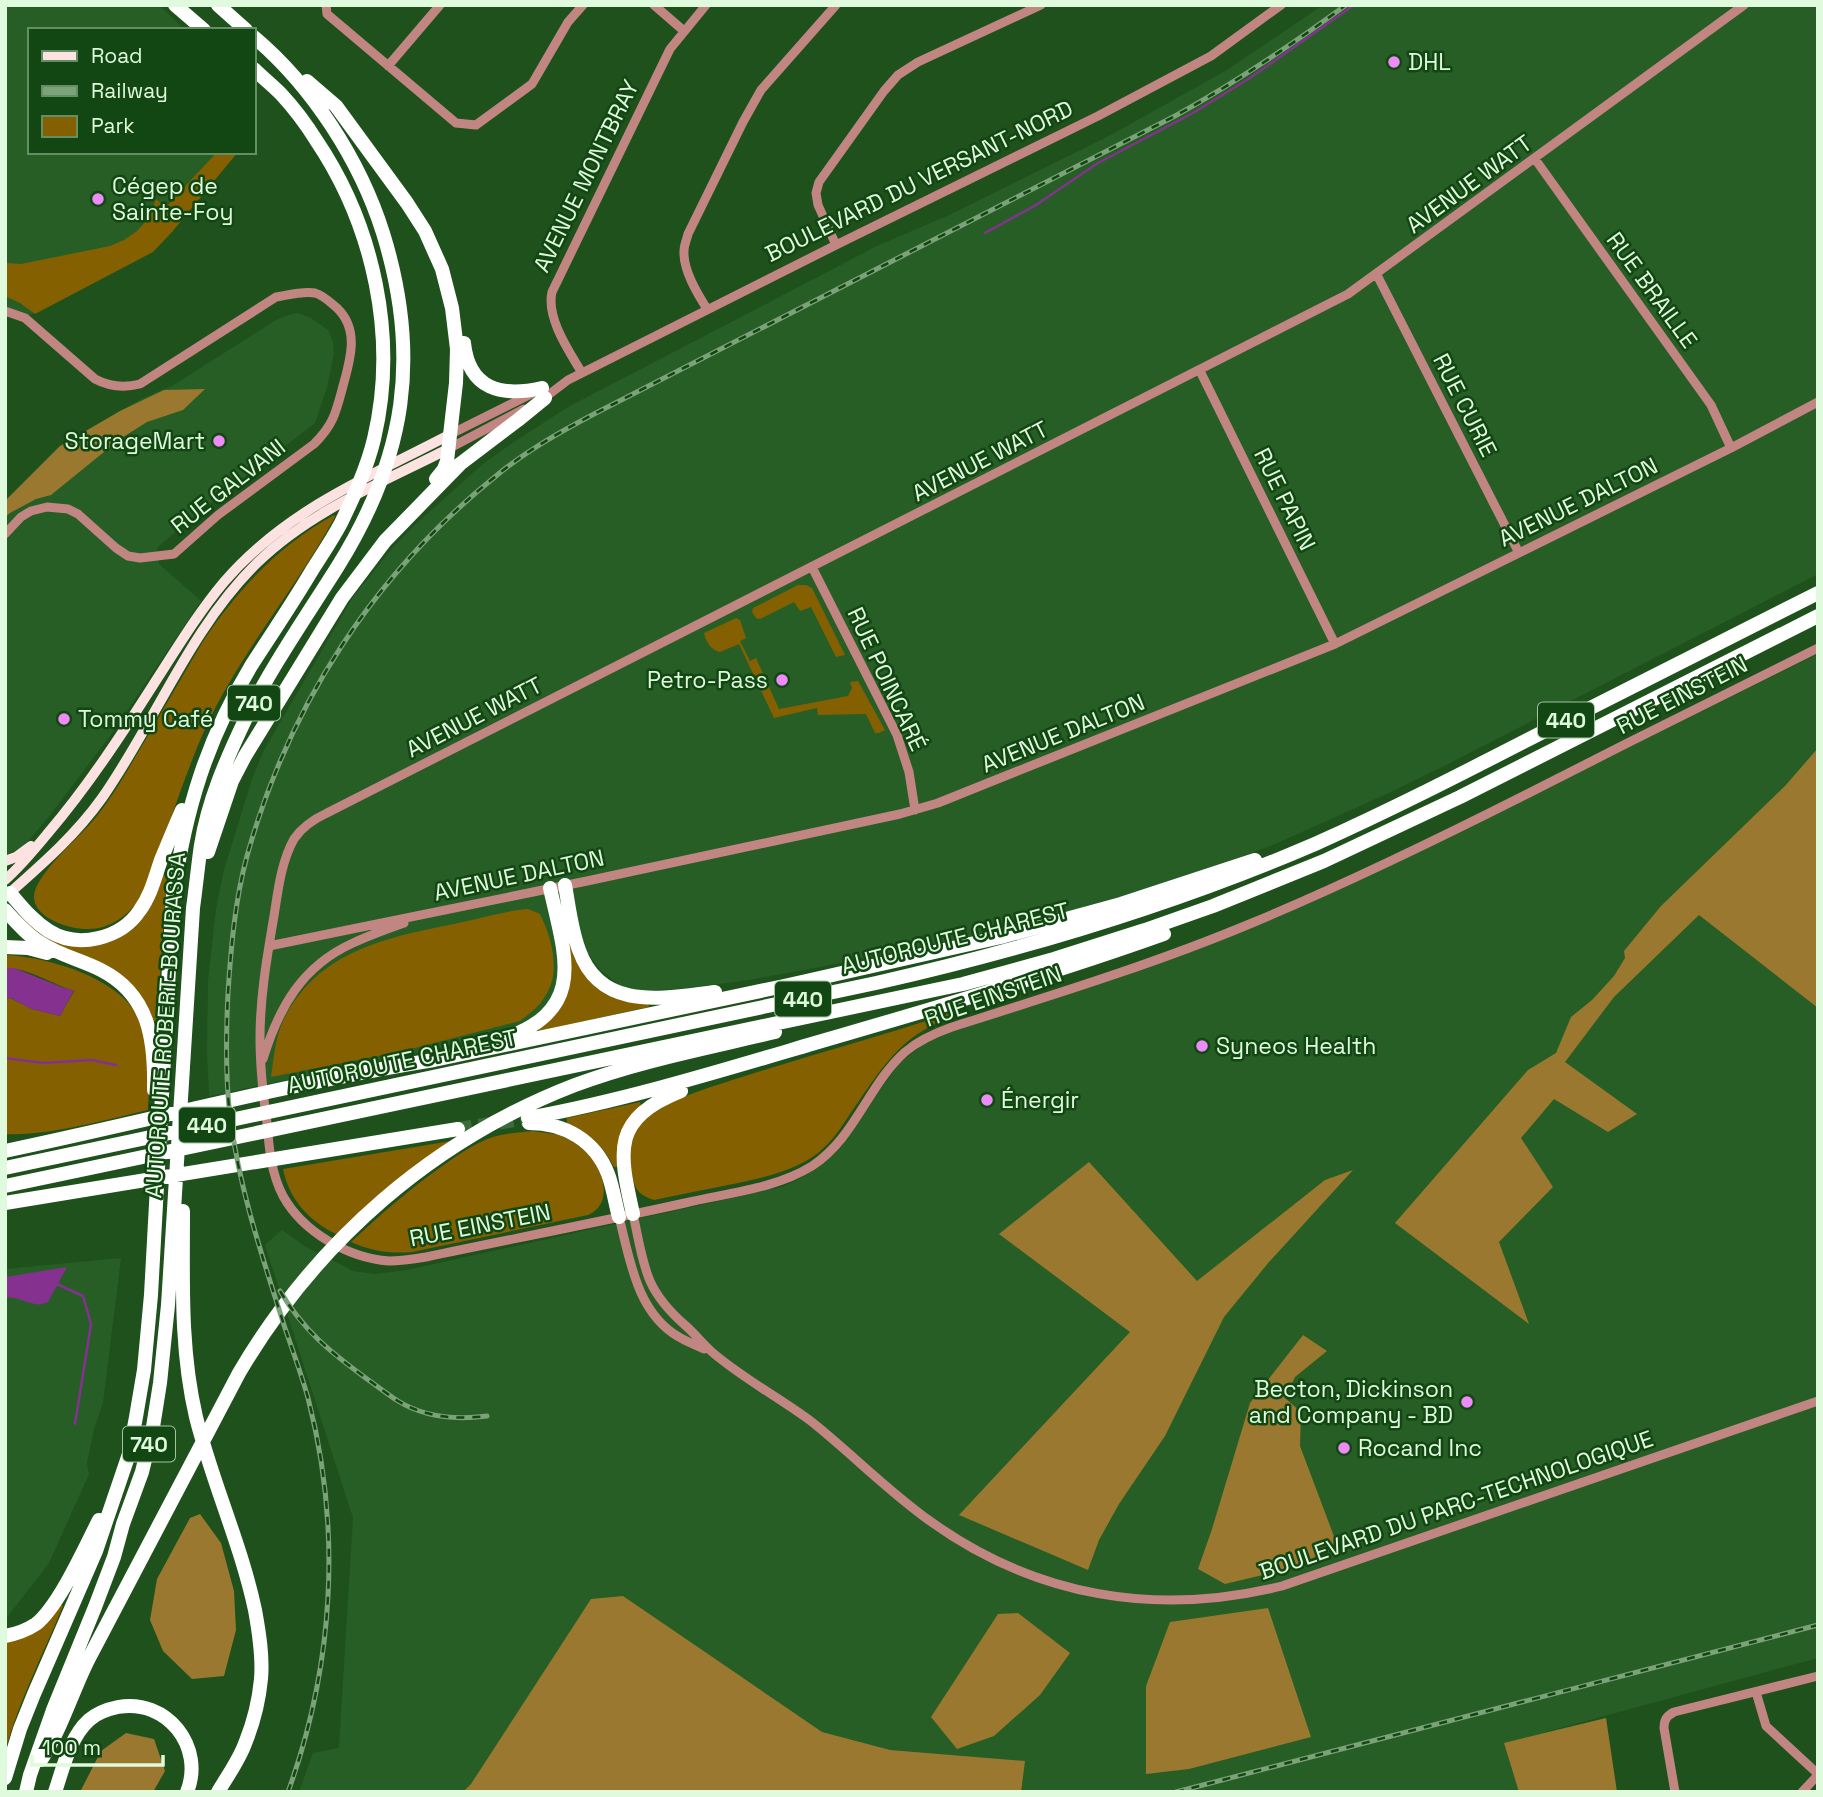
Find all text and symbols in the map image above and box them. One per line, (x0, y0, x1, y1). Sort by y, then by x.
legend (28, 28, 256, 154)
text: Road (91, 42, 143, 69)
place label: DHL (1408, 47, 1451, 77)
marker: DHL (1386, 54, 1402, 70)
street label: AVENUE MONTBRAY (526, 75, 646, 277)
text: Railway (91, 77, 168, 104)
street label: BOULEVARD DU VERSANT-NORD (760, 93, 1078, 269)
text: Park (91, 112, 135, 139)
street label: AVENUE WATT (1400, 128, 1538, 240)
place label: Cégep de Sainte-Foy (112, 171, 234, 227)
marker: Cégep de Sainte-Foy (90, 191, 106, 207)
street label: RUE BRAILLE (1600, 226, 1704, 354)
street label: RUE CURIE (1426, 348, 1504, 462)
street label: AVENUE WATT (907, 414, 1053, 508)
place label: StorageMart (65, 426, 205, 456)
street label: RUE GALVANI (165, 432, 291, 540)
marker: StorageMart (211, 433, 227, 449)
street label: RUE PAPIN (1247, 443, 1323, 555)
street label: AVENUE DALTON (1493, 451, 1663, 553)
street label: RUE POINCARÉ (841, 602, 933, 756)
street label: RUE EINSTEIN (1611, 649, 1753, 741)
place label: Petro-Pass (647, 665, 768, 695)
street label: AVENUE WATT (401, 670, 547, 764)
marker: Petro-Pass (774, 672, 790, 688)
road number: 740 (228, 686, 280, 720)
street label: AVENUE DALTON (977, 687, 1149, 779)
road number: 440 (1538, 702, 1594, 738)
place label: Tommy Café (78, 704, 213, 734)
marker: Tommy Café (56, 711, 72, 727)
street label: AVENUE DALTON (431, 842, 607, 908)
street label: AUTOROUTE ROBERT-BOURASSA (138, 851, 192, 1199)
street label: AUTOROUTE CHAREST (838, 895, 1072, 981)
street label: RUE EINSTEIN (920, 958, 1066, 1034)
road number: 440 (775, 982, 831, 1016)
street label: AUTOROUTE CHAREST (284, 1022, 520, 1100)
place label: Syneos Health (1216, 1031, 1376, 1061)
marker: Syneos Health (1194, 1038, 1210, 1054)
place label: Énergir (1001, 1085, 1079, 1115)
marker: Énergir (979, 1092, 995, 1108)
road number: 440 (179, 1108, 235, 1142)
street label: RUE EINSTEIN (407, 1197, 553, 1253)
place label: Becton, Dickinson and Company - BD (1249, 1374, 1453, 1430)
marker: Becton, Dickinson and Company - BD (1459, 1394, 1475, 1410)
street label: BOULEVARD DU PARC-TECHNOLOGIQUE (1255, 1423, 1657, 1587)
road number: 740 (123, 1426, 175, 1462)
place label: Rocand Inc (1358, 1433, 1482, 1463)
marker: Rocand Inc (1336, 1440, 1352, 1456)
scale bar (32, 1724, 163, 1768)
text: 100 m (42, 1734, 101, 1761)

